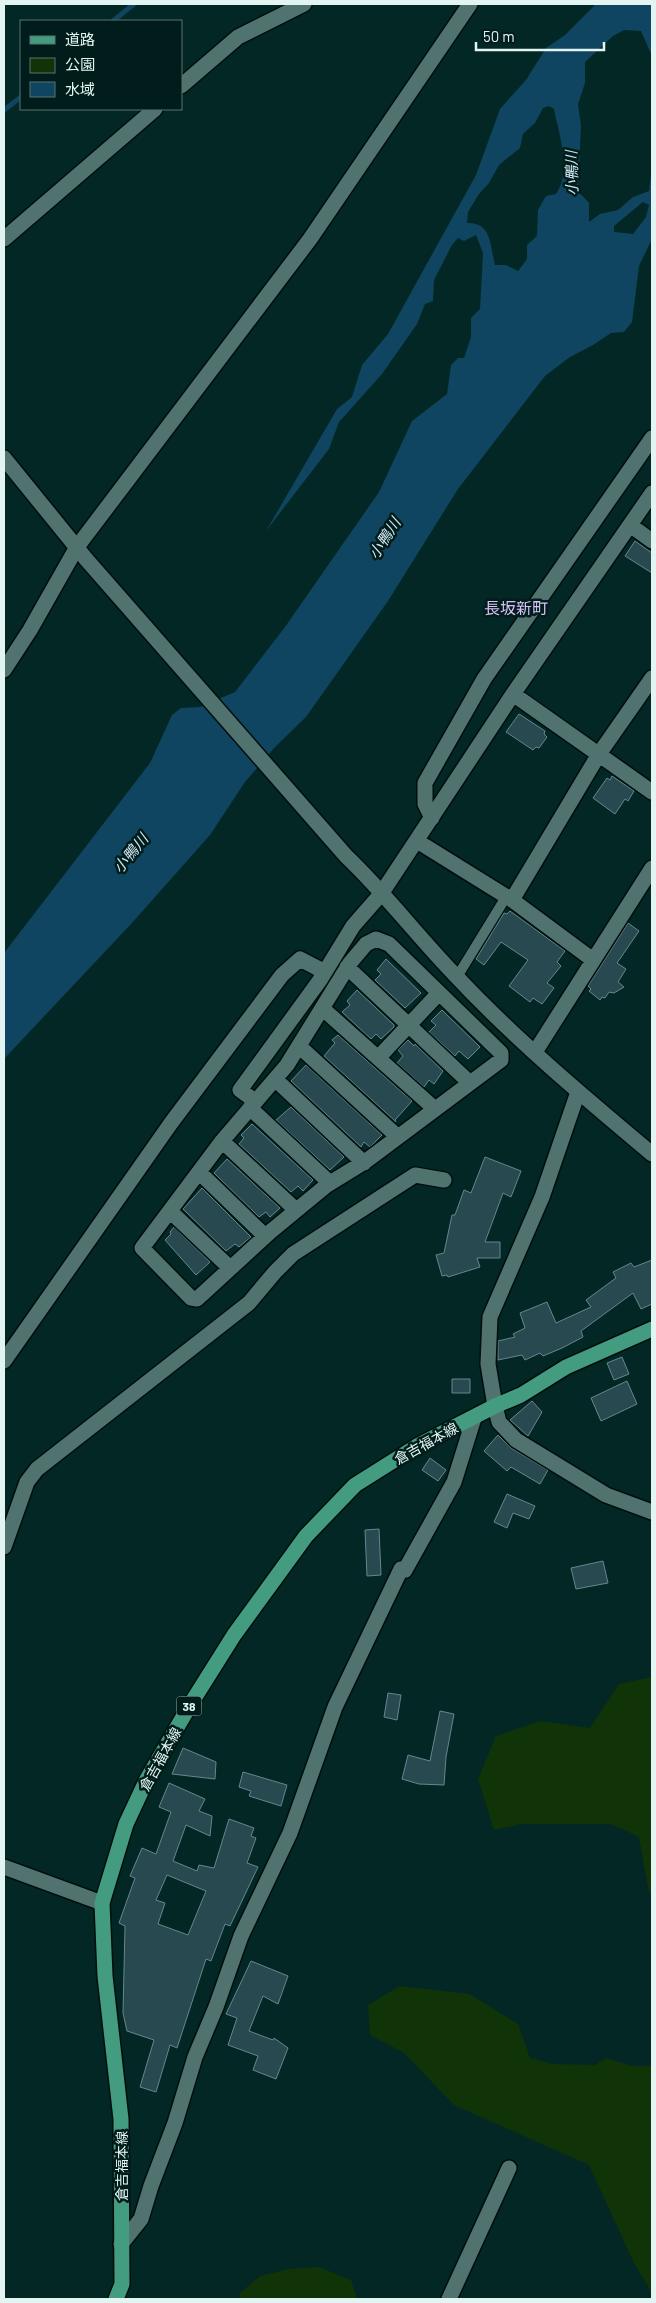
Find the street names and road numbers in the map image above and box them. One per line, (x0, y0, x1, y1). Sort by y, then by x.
street label: 倉吉福本線 (391, 1419, 461, 1467)
road number: 38 (176, 1696, 202, 1715)
street label: 倉吉福本線 (136, 1724, 184, 1794)
street label: 倉吉福本線 (113, 2131, 130, 2201)

